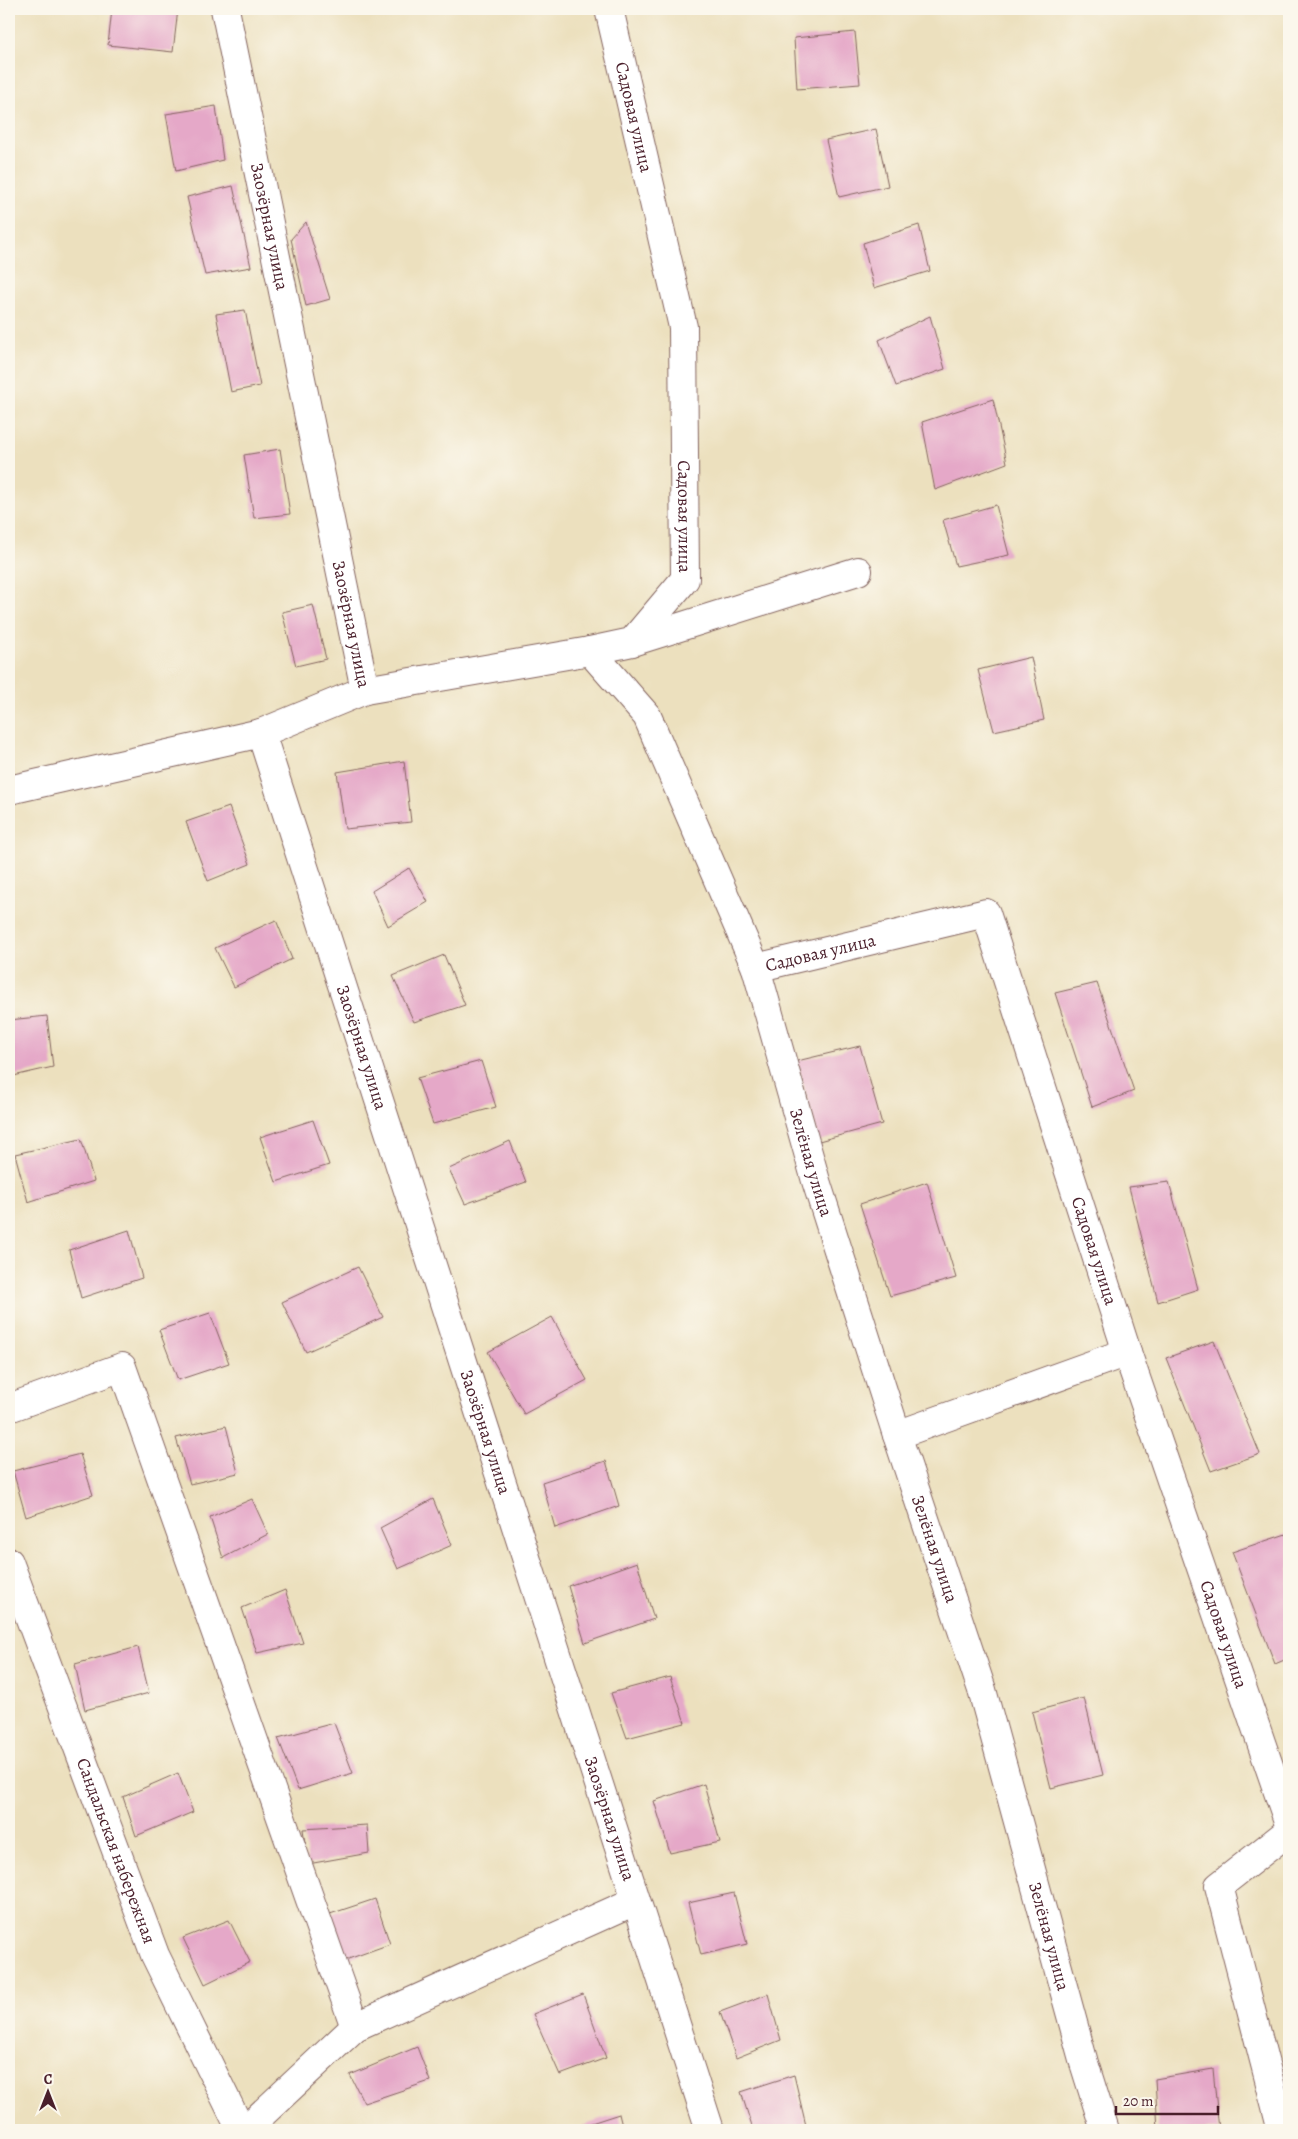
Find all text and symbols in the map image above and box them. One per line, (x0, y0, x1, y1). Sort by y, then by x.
street label: Садовая улица (610, 60, 659, 175)
street label: Заозёрная улица (245, 161, 295, 293)
street label: Садовая улица (672, 460, 697, 574)
street label: Заозёрная улица (327, 558, 376, 691)
street label: Садовая улица (763, 928, 879, 977)
street label: Заозёрная улица (331, 982, 393, 1113)
street label: Зелёная улица (784, 1105, 839, 1220)
street label: Садовая улица (1066, 1193, 1123, 1309)
street label: Заозёрная улица (454, 1367, 517, 1498)
street label: Зелёная улица (906, 1492, 964, 1606)
street label: Садовая улица (1194, 1577, 1254, 1692)
street label: Заозёрная улица (579, 1753, 641, 1884)
street label: Сандальская набережная (71, 1755, 162, 1947)
street label: Зелёная улица (1023, 1879, 1076, 1994)
north arrow (22, 2066, 72, 2116)
text: С (44, 2070, 53, 2089)
scale bar (1116, 2084, 1218, 2116)
text: 20 m (1123, 2091, 1154, 2111)

